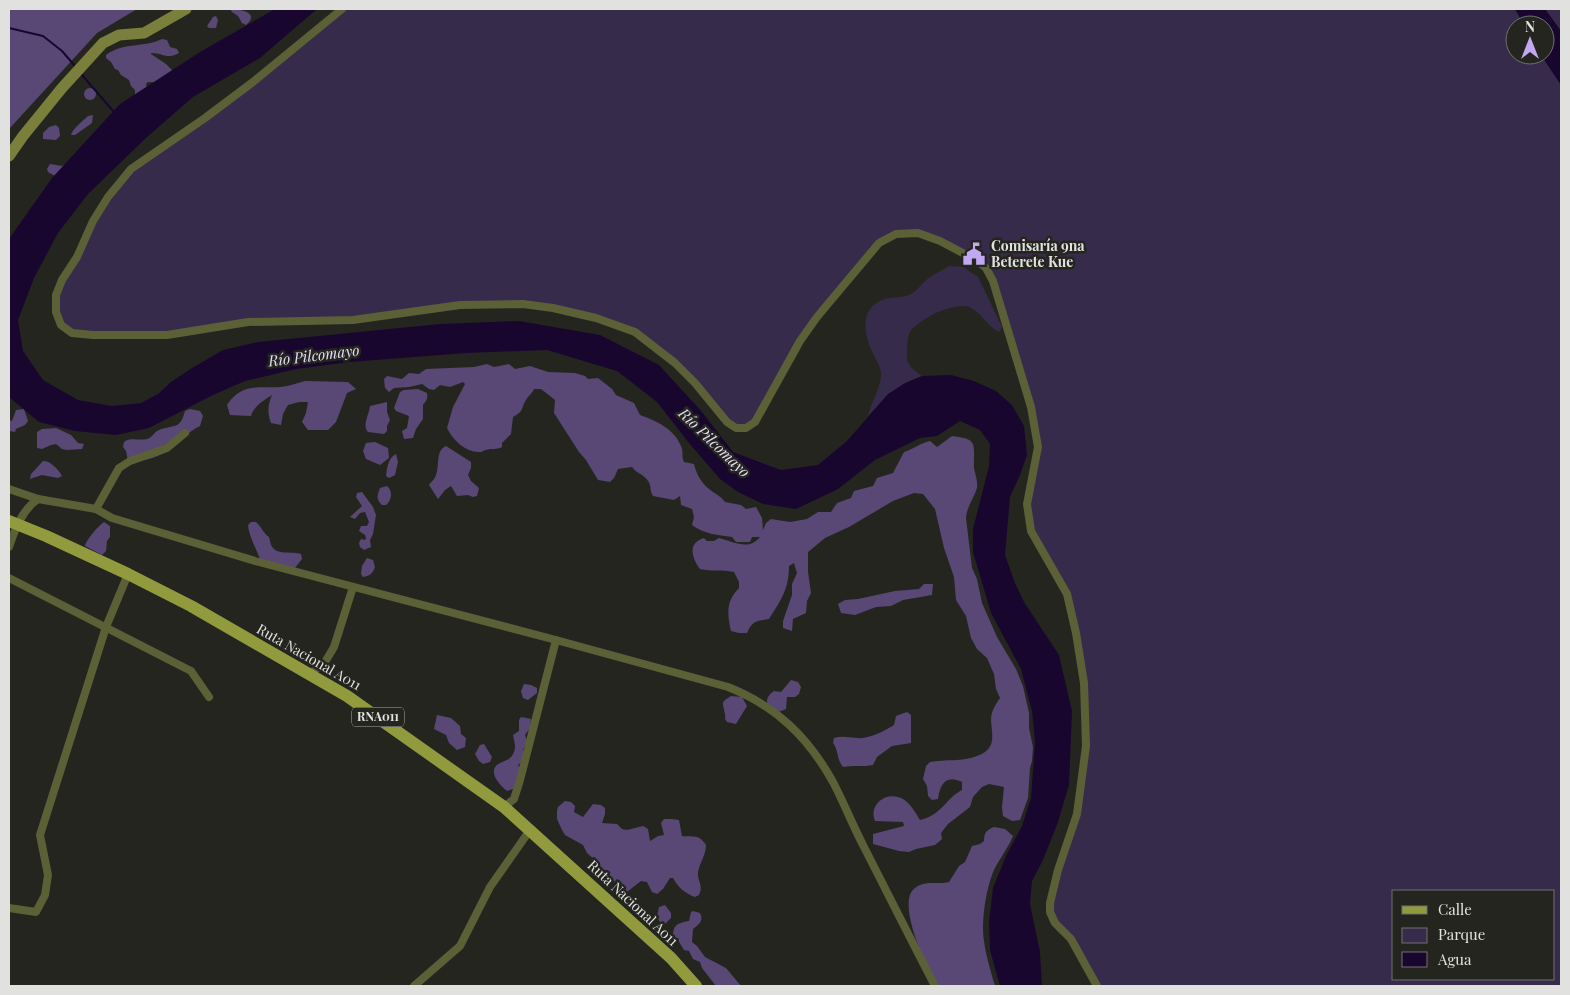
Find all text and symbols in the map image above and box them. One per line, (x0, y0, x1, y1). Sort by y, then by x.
north arrow (1505, 15, 1555, 65)
text: N (1525, 17, 1535, 36)
place label: Comisaría 9na Beterete Kue (991, 236, 1085, 271)
public building icon: Comisaría 9na Beterete Kue (961, 241, 987, 267)
water label: Río Pilcomayo (266, 339, 361, 371)
water label: Río Pilcomayo (674, 403, 755, 481)
street label: Ruta Nacional A011 (254, 619, 365, 694)
road number: RNA011 (352, 708, 404, 726)
street label: Ruta Nacional A011 (584, 856, 683, 950)
legend (1392, 890, 1555, 980)
text: Calle (1438, 899, 1472, 919)
text: Parque (1438, 924, 1485, 944)
text: Agua (1437, 949, 1472, 969)

